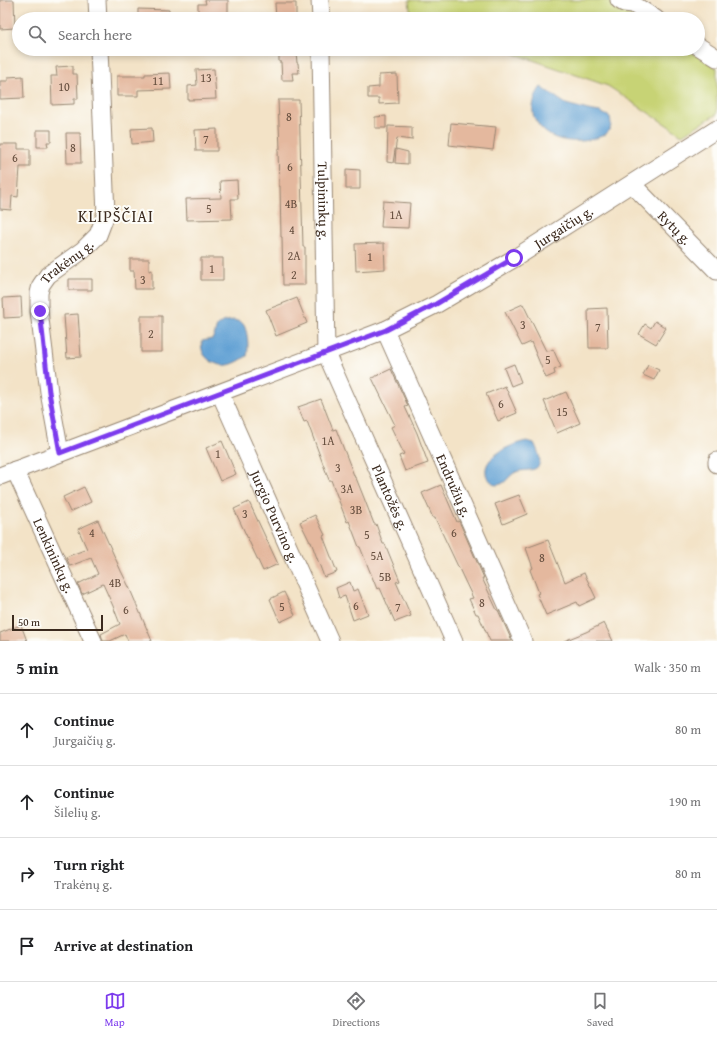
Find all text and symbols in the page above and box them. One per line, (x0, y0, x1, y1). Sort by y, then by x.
search box (12, 12, 705, 56)
icon: search (26, 23, 48, 45)
text: Search here (58, 24, 132, 45)
house number: 13 (200, 69, 212, 86)
house number: 11 (152, 72, 164, 89)
house number: 10 (58, 78, 70, 95)
house number: 8 (286, 108, 292, 125)
house number: 7 (203, 131, 209, 148)
house number: 8 (70, 139, 76, 156)
house number: 6 (12, 149, 18, 166)
house number: 6 (287, 158, 293, 175)
street label: Tulpininkų g. (313, 161, 334, 240)
house number: 4B (285, 195, 297, 212)
house number: 5 (206, 200, 212, 217)
street label: Jurgaičių g. (528, 201, 597, 254)
district label: KLIPŠČIAI (78, 204, 154, 228)
house number: 1A (389, 206, 403, 223)
street label: Rytų g. (653, 206, 696, 249)
house number: 4 (289, 221, 295, 238)
street label: Trakėnų g. (35, 235, 98, 288)
house number: 2A (287, 247, 301, 264)
house number: 1 (367, 248, 373, 265)
route start (505, 249, 523, 267)
house number: 1 (209, 260, 215, 277)
house number: 2 (291, 266, 297, 283)
house number: 3 (140, 271, 146, 288)
route end (31, 302, 49, 320)
house number: 3 (520, 316, 526, 333)
house number: 7 (595, 319, 601, 336)
house number: 2 (148, 325, 154, 342)
house number: 5 (545, 351, 551, 368)
house number: 6 (498, 395, 504, 412)
house number: 15 (556, 403, 568, 420)
house number: 1A (321, 432, 335, 449)
house number: 1 (215, 445, 221, 462)
street label: Endružių g. (431, 451, 477, 520)
house number: 3 (335, 459, 341, 476)
street label: Plantožės g. (367, 461, 413, 533)
street label: Jurgio Purvino g. (245, 465, 304, 566)
house number: 3A (340, 480, 354, 497)
house number: 3B (350, 501, 362, 518)
house number: 3 (242, 505, 248, 522)
street label: Lenkininkų g. (28, 515, 80, 596)
house number: 4 (89, 524, 95, 541)
house number: 6 (451, 524, 457, 541)
house number: 5 (364, 526, 370, 543)
house number: 5A (370, 547, 384, 564)
house number: 8 (539, 549, 545, 566)
house number: 5B (379, 568, 391, 585)
house number: 4B (109, 574, 121, 591)
house number: 8 (479, 594, 485, 611)
house number: 6 (353, 597, 359, 614)
house number: 5 (279, 598, 285, 615)
house number: 7 (395, 599, 401, 616)
house number: 6 (123, 601, 129, 618)
scale bar (12, 613, 103, 632)
text: 50 m (18, 614, 40, 630)
text: 5 min (16, 655, 58, 680)
text: Walk · 350 m (634, 658, 701, 677)
text: Continue (54, 710, 115, 731)
icon: ahead (16, 719, 38, 741)
text: 80 m (675, 720, 701, 739)
text: Jurgaičių g. (54, 731, 116, 750)
text: Continue (54, 782, 115, 803)
icon: ahead (16, 791, 38, 813)
text: 190 m (669, 792, 701, 811)
text: Šilelių g. (54, 803, 101, 822)
text: Turn right (54, 854, 125, 875)
icon: right (16, 863, 38, 885)
text: 80 m (675, 864, 701, 883)
text: Trakėnų g. (54, 875, 112, 894)
icon: arrive (16, 935, 38, 957)
text: Arrive at destination (54, 935, 193, 956)
tab: Map (104, 990, 126, 1030)
tab: Directions (333, 990, 380, 1030)
tab: Saved (587, 990, 613, 1030)

